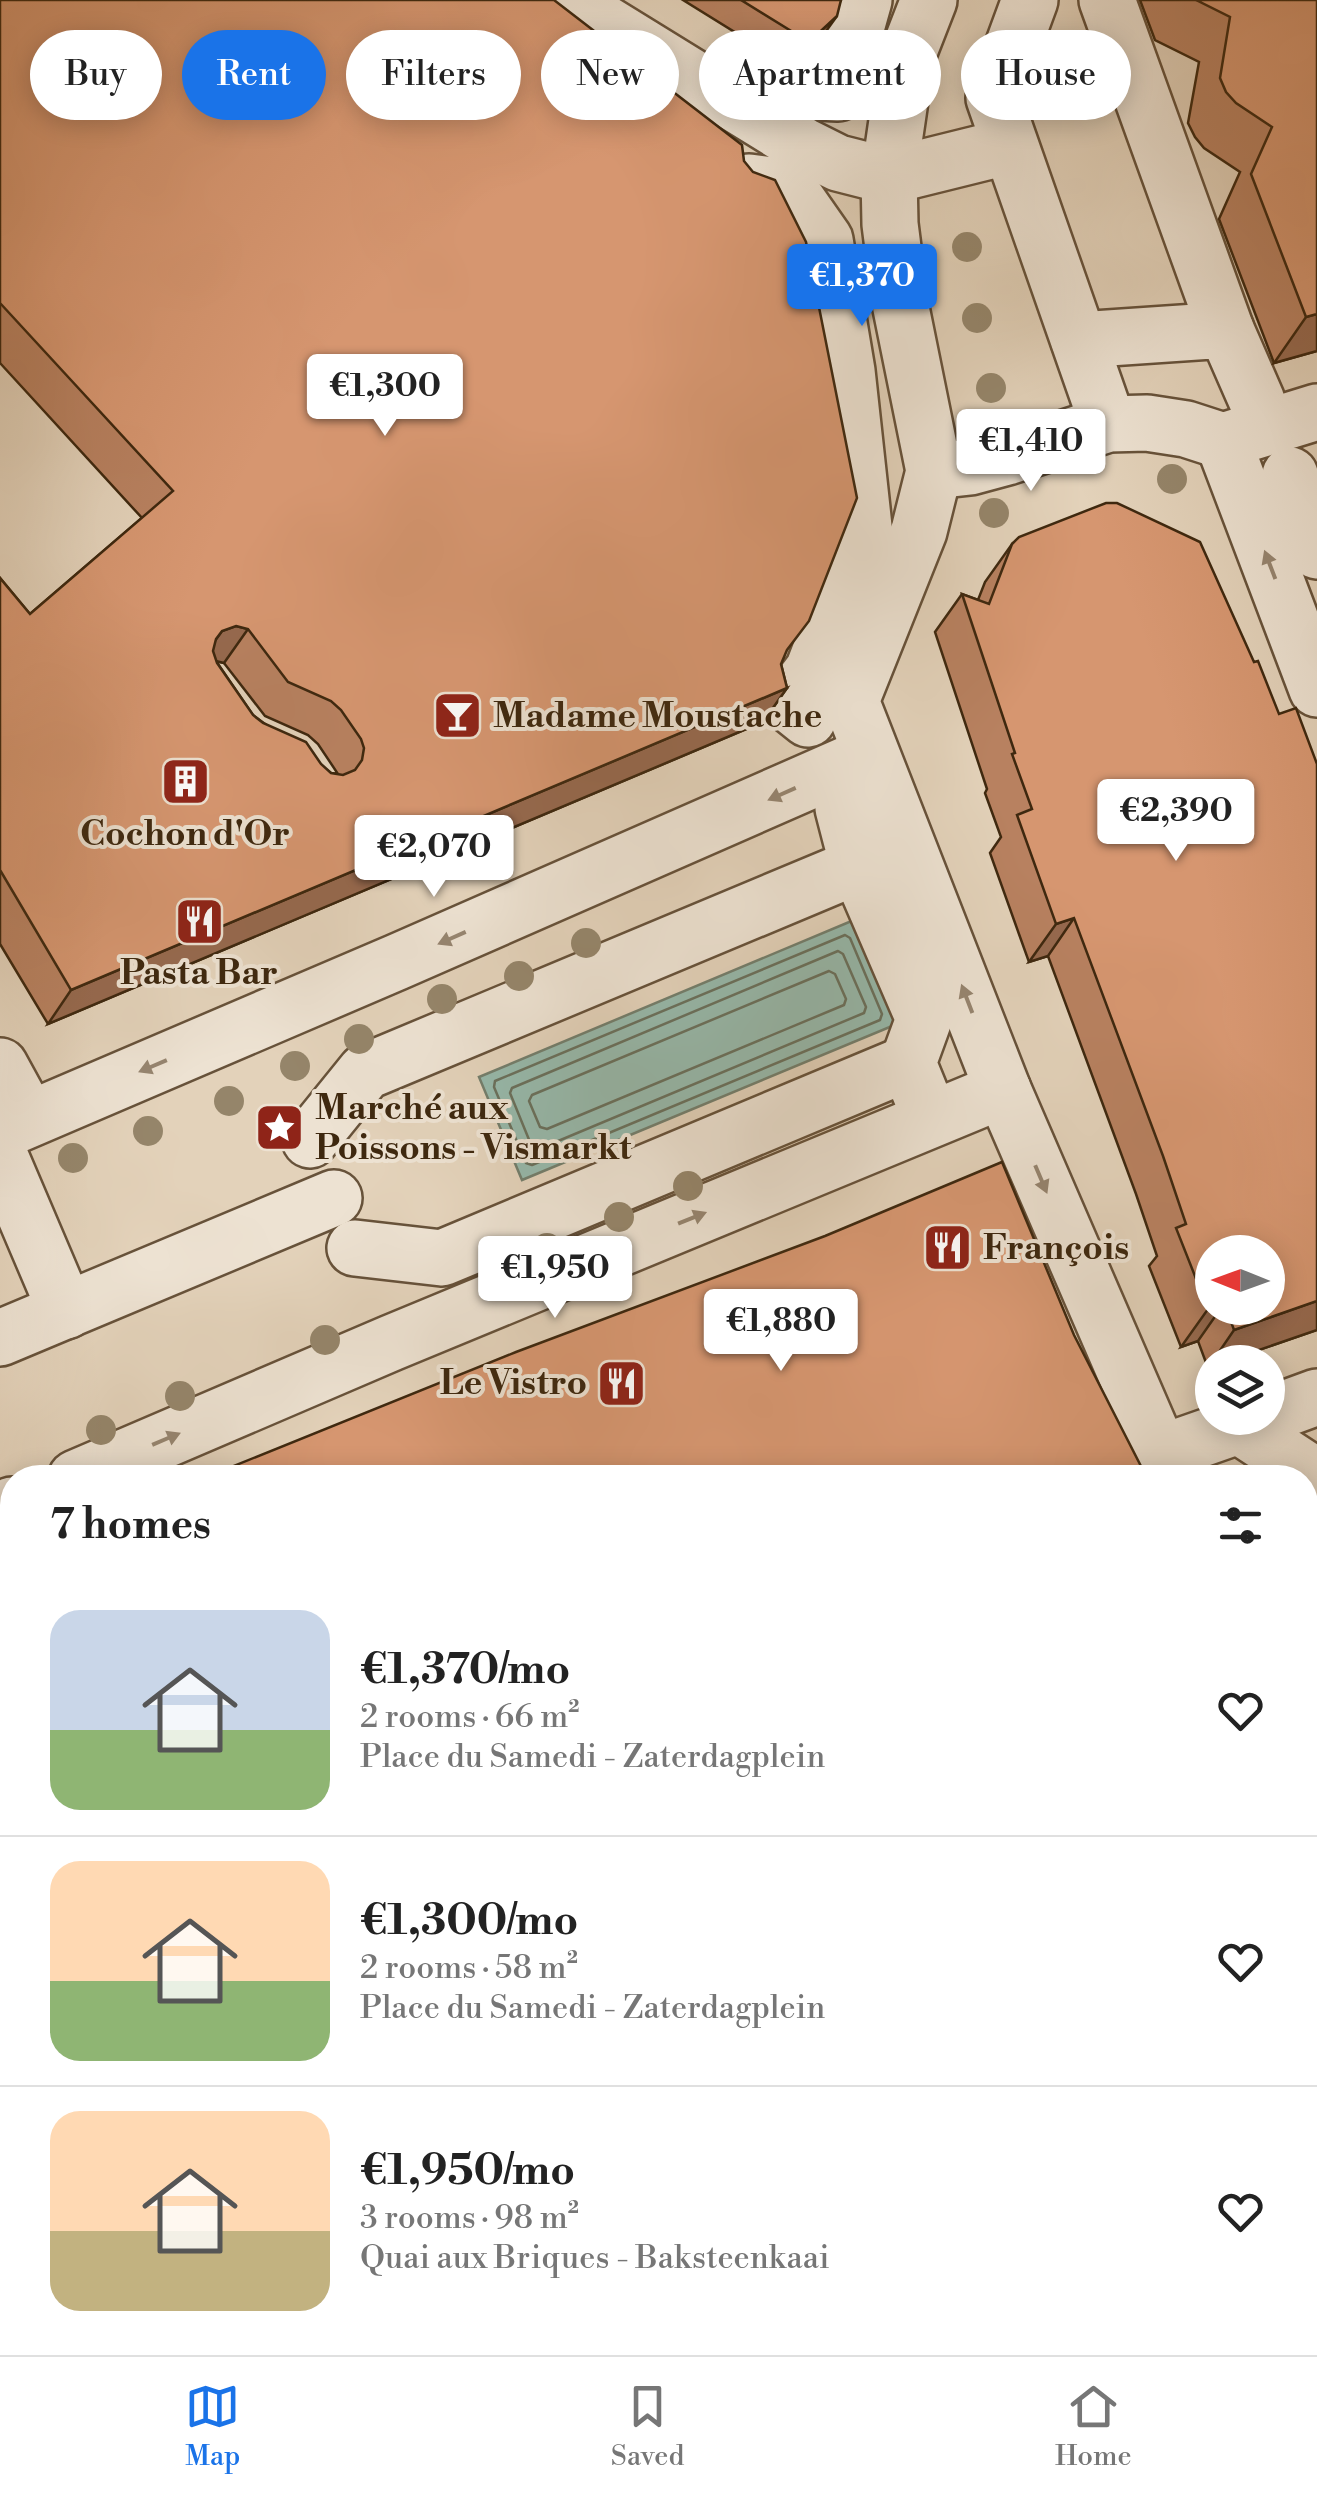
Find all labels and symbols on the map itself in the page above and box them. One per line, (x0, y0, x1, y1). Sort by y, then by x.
pin: €1,370 (781, 244, 943, 329)
pin: €1,300 (304, 354, 466, 439)
pin: €1,410 (950, 409, 1112, 494)
one-way arrow (1262, 550, 1277, 580)
bar icon: Madame Moustache (432, 690, 484, 742)
place label: Madame Moustache (493, 695, 822, 738)
building icon: Cochon d'Or (159, 756, 211, 808)
pin: €2,390 (1095, 779, 1257, 864)
one-way arrow (767, 786, 797, 802)
place label: Cochon d'Or (80, 813, 290, 856)
pin: €2,070 (353, 815, 515, 900)
restaurant icon: Pasta Bar (173, 895, 225, 947)
one-way arrow (437, 930, 467, 946)
place label: Pasta Bar (120, 952, 278, 995)
one-way arrow (959, 984, 974, 1014)
one-way arrow (138, 1058, 168, 1074)
place label: Marché aux Poissons - Vismarkt (315, 1087, 632, 1170)
place icon: Marché aux Poissons - Vismarkt (254, 1102, 306, 1154)
one-way arrow (1033, 1164, 1049, 1194)
one-way arrow (677, 1210, 707, 1226)
restaurant icon: François (922, 1222, 974, 1274)
place label: François (983, 1227, 1129, 1270)
north arrow (1195, 1235, 1285, 1325)
pin: €1,950 (474, 1236, 636, 1321)
pin: €1,880 (700, 1289, 862, 1374)
restaurant icon: Le Vistro (596, 1357, 648, 1409)
place label: Le Vistro (440, 1362, 587, 1405)
one-way arrow (151, 1431, 181, 1447)

